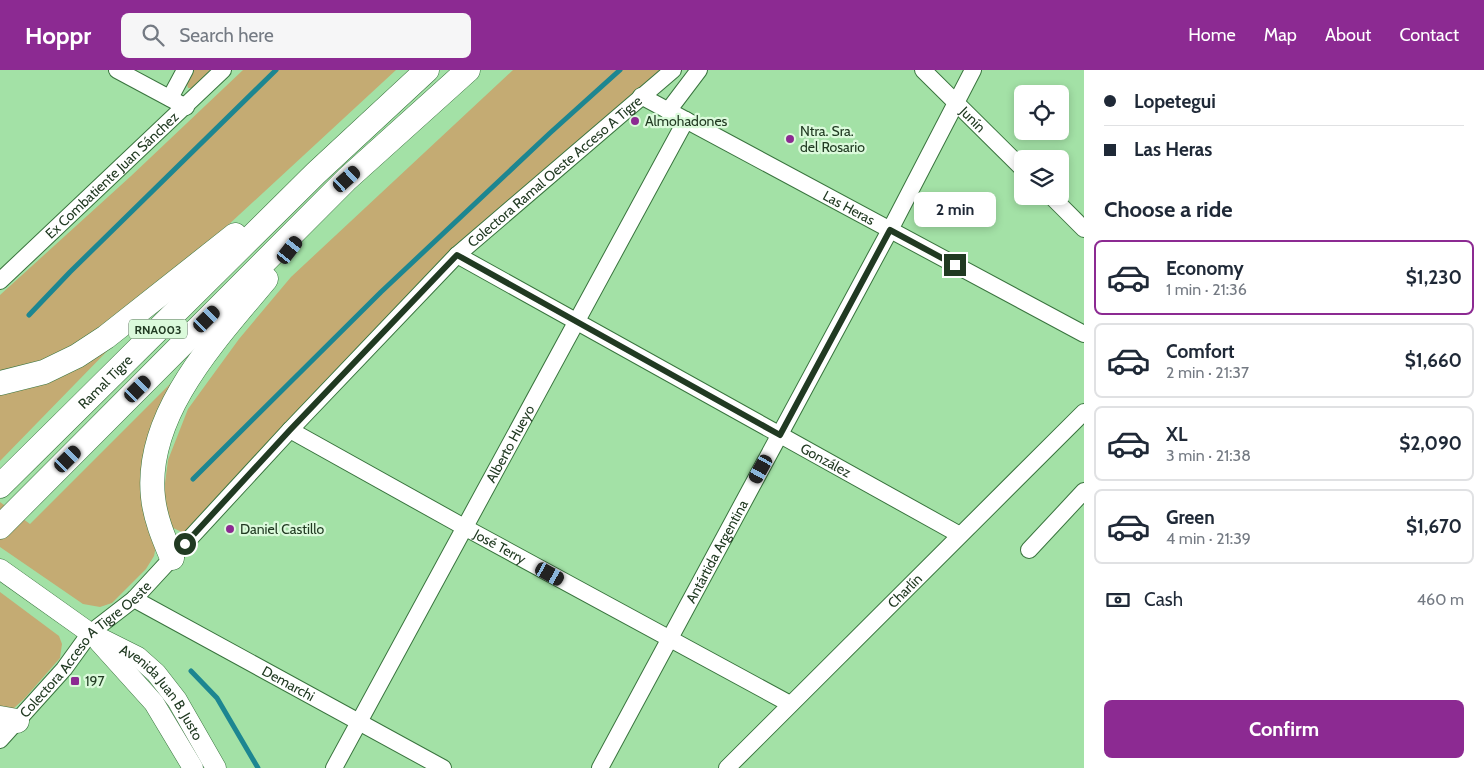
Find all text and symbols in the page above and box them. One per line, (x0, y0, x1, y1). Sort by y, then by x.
search box (121, 13, 471, 58)
text: Hoppr (25, 21, 91, 50)
icon: search (139, 21, 167, 49)
text: Search here (179, 24, 274, 47)
text: Home (1188, 24, 1236, 46)
text: Map (1264, 24, 1297, 46)
text: About (1325, 24, 1371, 46)
text: Contact (1399, 24, 1459, 46)
map controls (1014, 85, 1069, 205)
button: locate (1014, 85, 1069, 140)
text: Lopetegui (1134, 90, 1216, 113)
street label: Colectora Ramal Oeste Acceso A Tigre (464, 92, 646, 251)
street label: Junín (955, 102, 990, 136)
street label: Ex Combatiente Juan Sánchez (41, 108, 183, 242)
place label: Almohadones (645, 112, 728, 130)
marker: Almohadones (629, 115, 641, 127)
place label: Ntra. Sra. del Rosario (800, 122, 865, 156)
marker: Ntra. Sra. del Rosario (784, 133, 796, 145)
text: Las Heras (1134, 138, 1212, 161)
button: layers (1014, 150, 1069, 205)
car (330, 163, 363, 195)
street label: Las Heras (820, 186, 878, 229)
callout: 2 min (914, 192, 996, 228)
text: Choose a ride (1104, 196, 1233, 223)
text: 2 min (936, 200, 974, 219)
car (274, 234, 305, 266)
route end (944, 254, 966, 276)
icon: car (1106, 255, 1151, 300)
text: Economy (1166, 257, 1244, 280)
text: $1,230 (1406, 266, 1462, 289)
text: 1 min · 21:36 (1166, 280, 1247, 299)
car (191, 303, 222, 335)
road number: RNA003 (129, 320, 187, 338)
icon: car (1106, 338, 1151, 383)
text: Comfort (1166, 340, 1235, 363)
text: $1,660 (1405, 349, 1462, 372)
street label: Ramal Tigre (74, 351, 136, 413)
text: 2 min · 21:37 (1166, 363, 1249, 382)
car (122, 373, 153, 405)
street label: Alberto Hueyo (482, 402, 539, 486)
icon: car (1106, 421, 1151, 466)
text: XL (1166, 423, 1187, 446)
text: $2,090 (1399, 432, 1462, 455)
street label: González (797, 439, 855, 482)
car (52, 443, 83, 475)
text: 3 min · 21:38 (1166, 446, 1251, 465)
car (747, 452, 774, 486)
street label: Antártida Argentina (682, 496, 752, 606)
icon: car (1106, 504, 1151, 549)
text: Green (1166, 506, 1215, 529)
text: $1,670 (1406, 515, 1462, 538)
place label: Daniel Castillo (240, 520, 325, 538)
marker: Daniel Castillo (224, 523, 236, 535)
street label: José Terry (470, 525, 529, 568)
text: 4 min · 21:39 (1166, 529, 1251, 548)
route start (174, 533, 196, 555)
car (533, 560, 566, 588)
street label: Charlín (884, 570, 926, 612)
street label: Colectora Acceso A Tigre Oeste (16, 577, 155, 721)
icon: cash (1104, 586, 1132, 614)
text: Cash (1144, 588, 1183, 611)
text: 460 m (1417, 590, 1464, 609)
street label: Avenida Juan B. Justo (117, 640, 207, 744)
street label: Demarchi (259, 662, 318, 705)
place label: 197 (85, 672, 105, 690)
marker: 197 (69, 675, 81, 687)
button: Confirm (1104, 700, 1464, 758)

